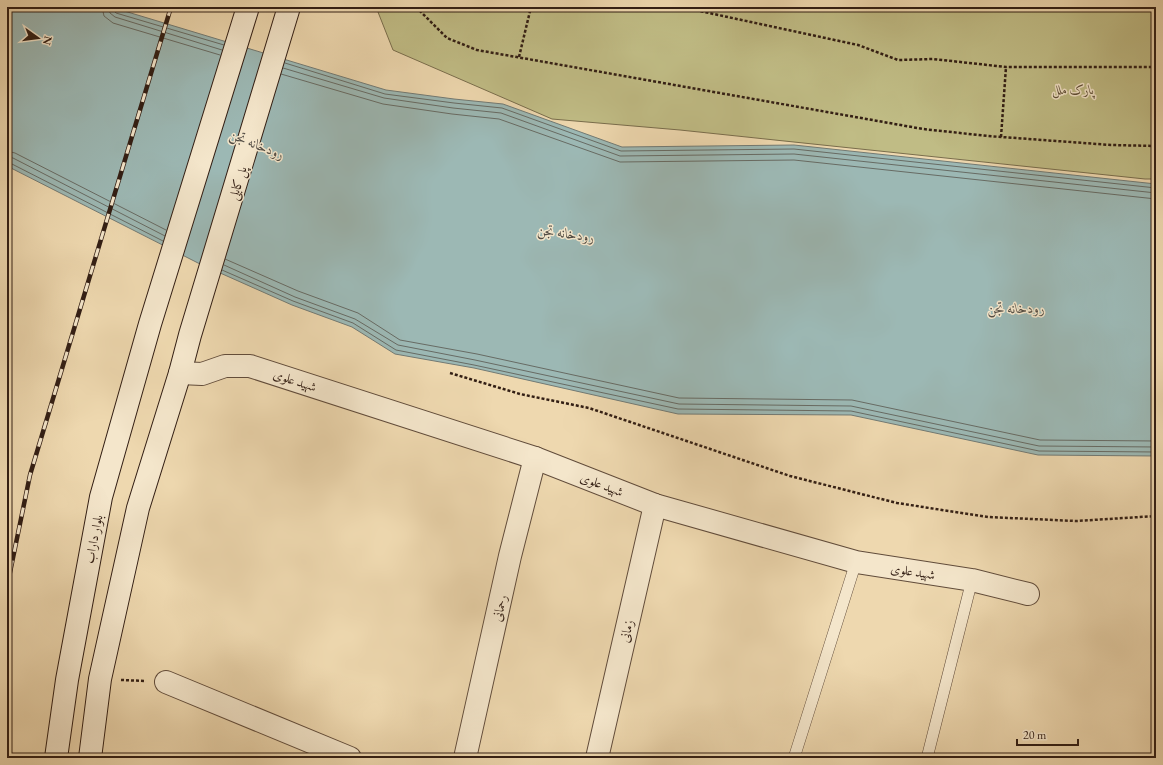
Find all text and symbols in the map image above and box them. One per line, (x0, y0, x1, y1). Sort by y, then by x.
north arrow (18, 18, 58, 58)
text: N (40, 34, 56, 47)
park label: پارک ملل (1052, 81, 1096, 99)
water label: رودخانه تجن (227, 125, 287, 164)
street label: پل کابلی (224, 164, 253, 203)
water label: رودخانه تجن (536, 220, 596, 247)
water label: رودخانه تجن (987, 299, 1045, 318)
street label: شهید علوی (271, 365, 319, 395)
street label: شهید علوی (578, 469, 626, 500)
street label: بلوار داراب (80, 513, 107, 565)
street label: شهید علوی (889, 560, 936, 583)
street label: رحمانی (488, 593, 511, 623)
street label: زمانی (616, 618, 637, 644)
scale bar (1017, 721, 1078, 747)
text: 20 m (1023, 727, 1047, 743)

